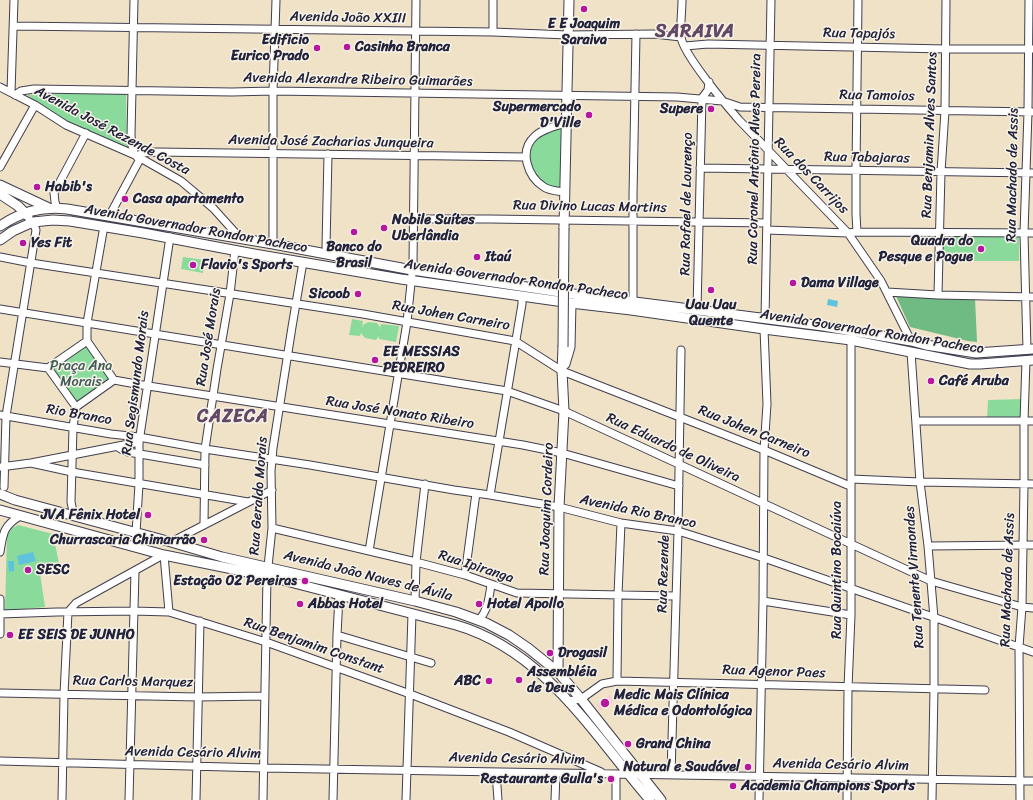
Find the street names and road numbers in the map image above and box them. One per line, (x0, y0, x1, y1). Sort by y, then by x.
street label: Avenida João XXIII (290, 9, 406, 27)
street label: Rua Tapajós (823, 25, 895, 43)
street label: Rua Benjamin Alves Santos (919, 52, 941, 218)
street label: Rua Coronel Antônio Alves Pereira (745, 53, 765, 265)
street label: Avenida Alexandre Ribeiro Guimarães (243, 70, 473, 90)
street label: Avenida José Rezende Costa (31, 83, 193, 179)
street label: Rua Tamoios (839, 87, 915, 105)
street label: Rua Machado de Assis (1003, 108, 1023, 242)
street label: Avenida José Zacharias Junqueira (228, 132, 434, 152)
street label: Rua Rafael de Lourenço (677, 132, 697, 276)
street label: Rua dos Carrijos (770, 134, 852, 218)
street label: Rua Tabajaras (824, 149, 910, 167)
street label: Rua Divino Lucas Martins (513, 197, 667, 217)
street label: Avenida Governador Rondon Pacheco (83, 201, 309, 257)
street label: Avenida Governador Rondon Pacheco (403, 256, 629, 304)
street label: Rua José Morais (193, 287, 225, 387)
street label: Rua Johen Carneiro (391, 297, 511, 335)
street label: Avenida Governador Rondon Pacheco (759, 306, 985, 358)
street label: Rua Segismundo Morais (119, 310, 153, 456)
street label: Rua José Nonato Ribeiro (325, 393, 475, 433)
street label: Rio Branco (45, 401, 113, 429)
street label: Rua Johen Carneiro (696, 402, 812, 462)
street label: Rua Eduardo de Oliveira (604, 410, 742, 486)
street label: Rua Geraldo Morais (246, 436, 272, 556)
street label: Rua Joaquim Cordeiro (536, 442, 558, 576)
street label: Avenida Rio Branco (578, 491, 698, 533)
street label: Rua Quintino Bocaiúva (829, 501, 845, 639)
street label: Rua Tenente Virmondes (902, 505, 928, 649)
street label: Rua Machado de Assis (997, 513, 1019, 647)
street label: Rua Rezende (654, 535, 674, 613)
street label: Avenida João Naves de Ávila (282, 547, 454, 605)
street label: Rua Ipiranga (436, 547, 516, 587)
street label: Rua Benjamim Constant (242, 614, 386, 678)
street label: Rua Agenor Paes (722, 662, 826, 682)
street label: Rua Carlos Marquez (73, 673, 193, 691)
street label: Avenida Cesário Alvim (125, 743, 261, 763)
street label: Avenida Cesário Alvim (449, 749, 585, 769)
street label: Avenida Cesário Alvim (773, 755, 909, 775)

